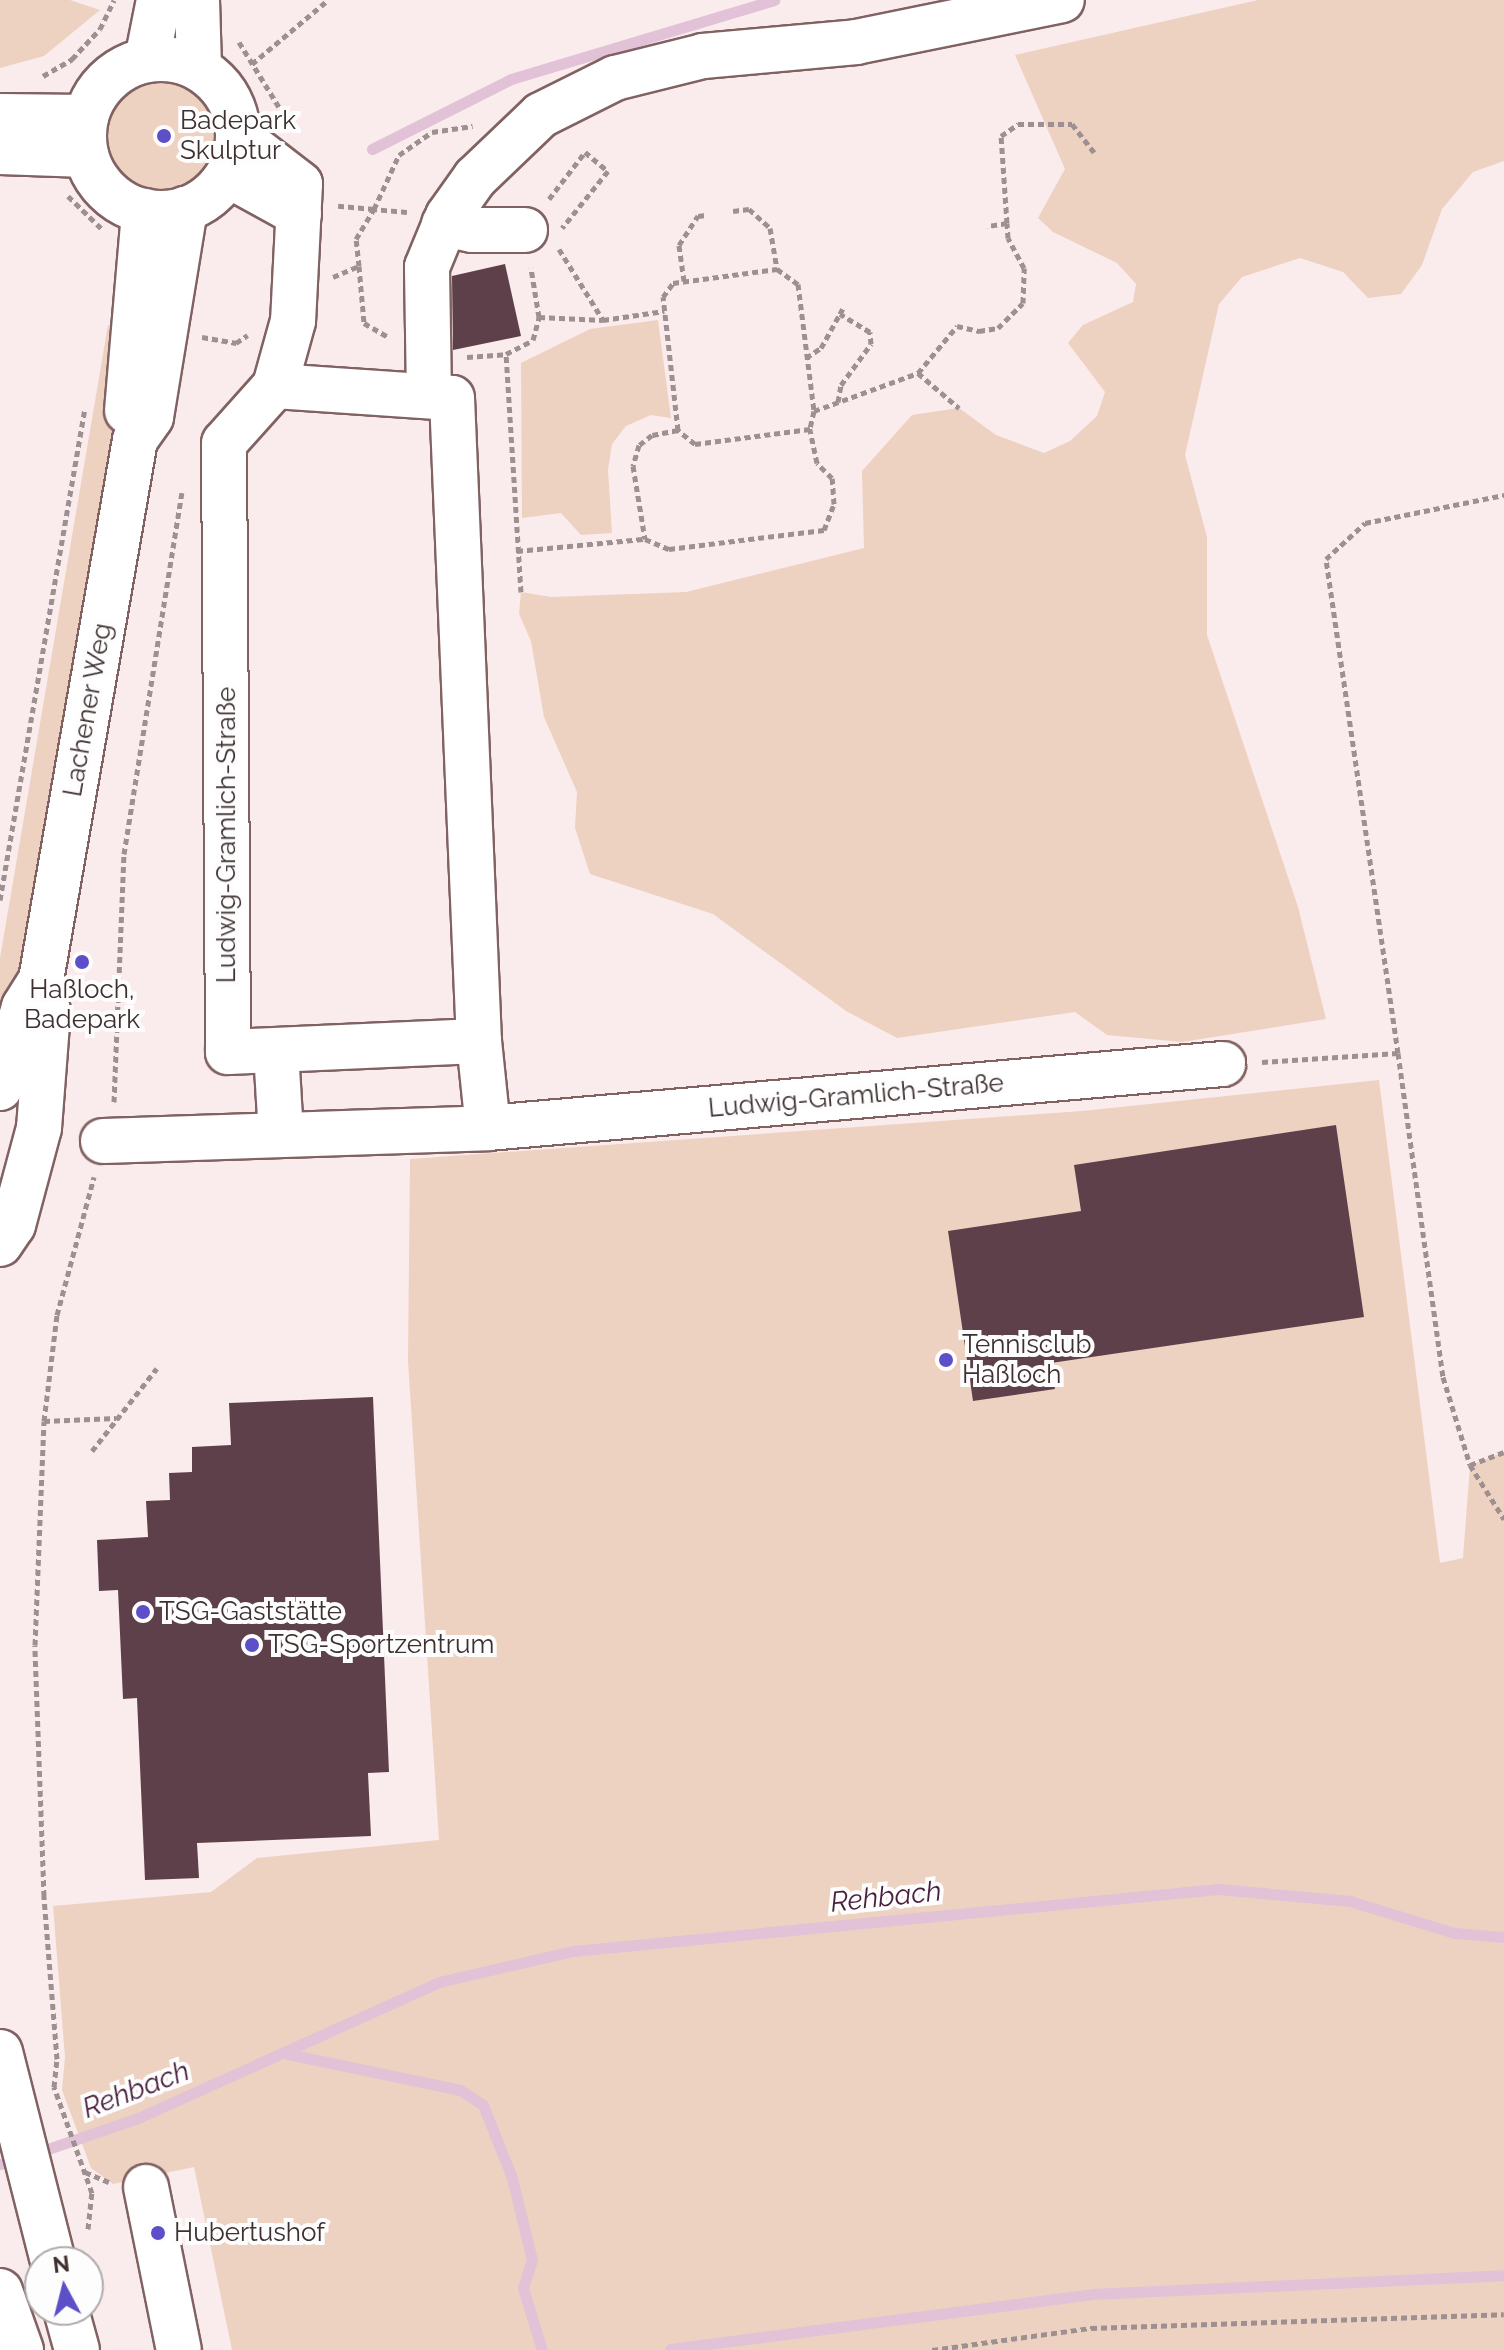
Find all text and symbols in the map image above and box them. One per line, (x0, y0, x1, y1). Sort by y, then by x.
place label: Badepark Skulptur (180, 105, 296, 166)
marker: Badepark Skulptur (155, 127, 173, 145)
street label: Lachener Weg (57, 620, 119, 800)
street label: Ludwig-Gramlich-Straße (211, 687, 243, 983)
marker: Haßloch, Badepark (73, 953, 91, 971)
place label: Haßloch, Badepark (24, 974, 140, 1036)
street label: Ludwig-Gramlich-Straße (707, 1068, 1005, 1124)
place label: Tennisclub Haßloch (962, 1329, 1092, 1390)
marker: Tennisclub Haßloch (937, 1351, 955, 1369)
place label: TSG-Gaststätte (159, 1596, 342, 1628)
marker: TSG-Gaststätte (134, 1603, 152, 1621)
place label: TSG-Sportzentrum (268, 1629, 494, 1661)
marker: TSG-Sportzentrum (243, 1636, 261, 1654)
water label: Rehbach (829, 1874, 943, 1920)
water label: Rehbach (78, 2054, 194, 2126)
place label: Hubertushof (174, 2217, 325, 2249)
marker: Hubertushof (149, 2224, 167, 2242)
north arrow (24, 2246, 104, 2326)
text: N (51, 2250, 71, 2278)

